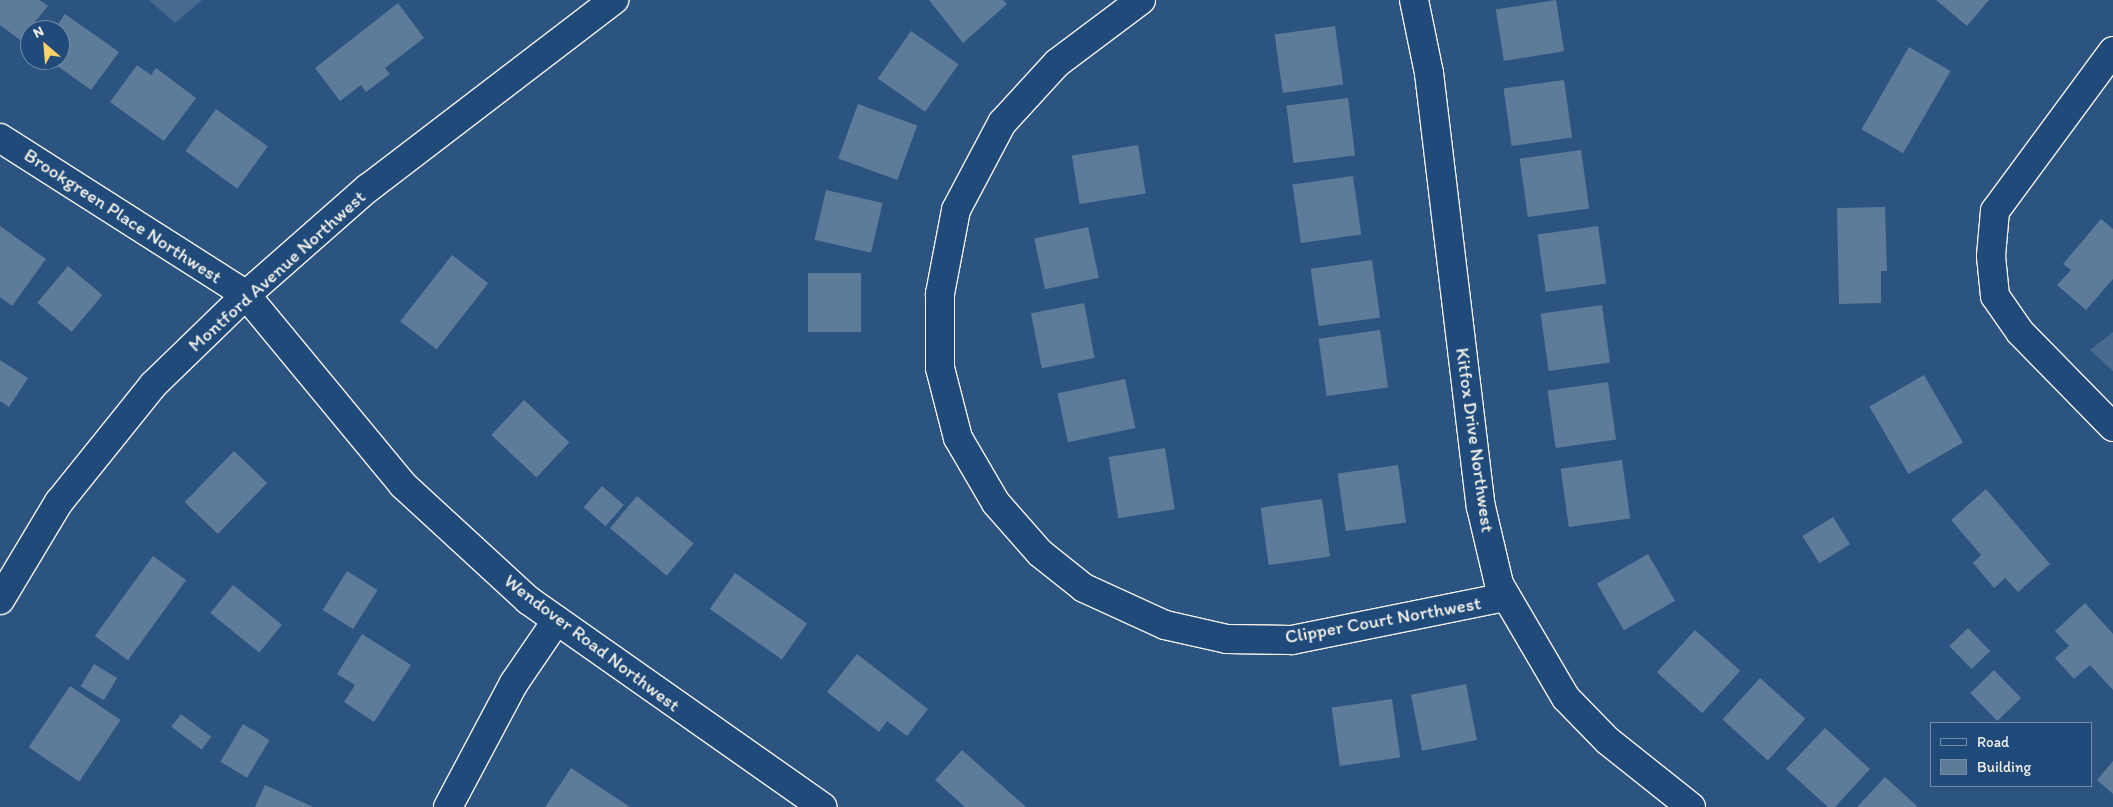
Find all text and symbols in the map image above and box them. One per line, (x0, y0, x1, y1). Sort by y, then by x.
north arrow (20, 20, 70, 70)
text: N (30, 22, 46, 42)
street label: Brookgreen Place Northwest (20, 143, 226, 289)
street label: Montford Avenue Northwest (184, 186, 370, 356)
street label: Kitfox Drive Northwest (1451, 346, 1499, 534)
street label: Wendover Road Northwest (499, 569, 685, 717)
street label: Clipper Court Northwest (1283, 592, 1483, 648)
legend (1930, 722, 2093, 787)
text: Road (1977, 733, 2009, 751)
text: Building (1977, 758, 2031, 776)

